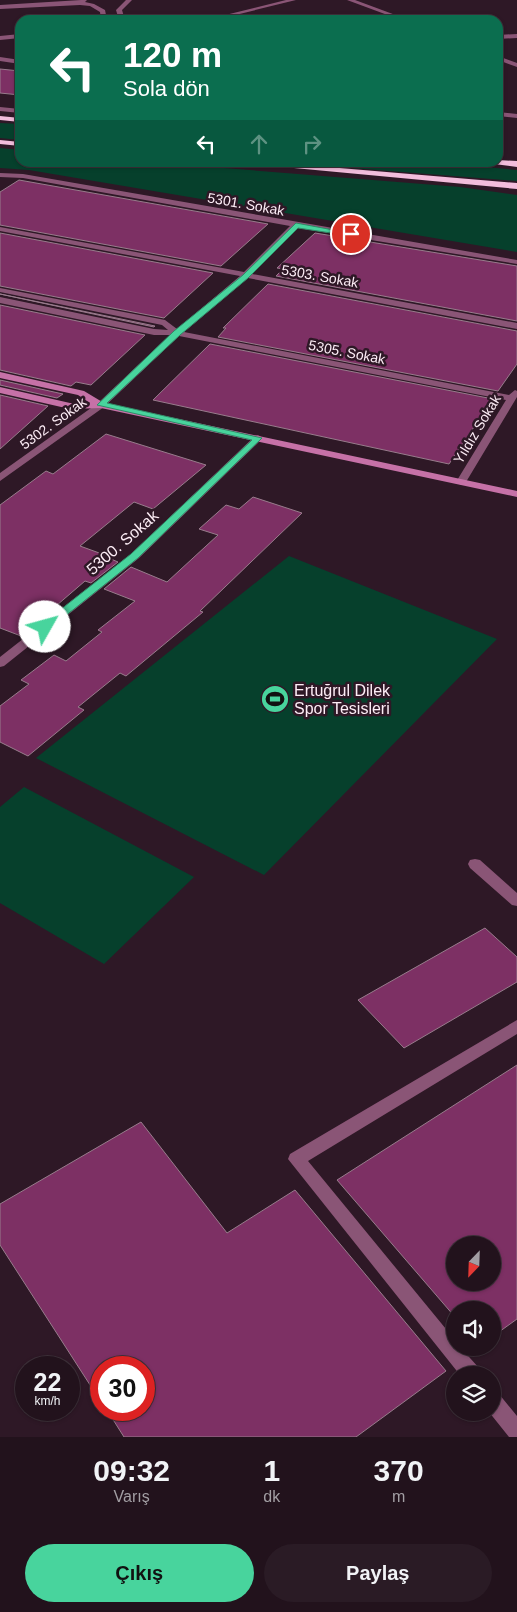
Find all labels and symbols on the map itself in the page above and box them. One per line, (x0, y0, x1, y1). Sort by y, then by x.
street label: 5301. Sokak (206, 189, 287, 219)
pin (330, 213, 372, 255)
street label: 5303. Sokak (280, 261, 361, 291)
street label: 5305. Sokak (307, 337, 388, 367)
street label: Yıldız Sokak (450, 391, 504, 466)
street label: 5302. Sokak (17, 393, 90, 452)
street label: 5300. Sokak (83, 506, 162, 578)
position arrow (18, 600, 70, 652)
place label: Ertuğrul Dilek Spor Tesisleri (294, 682, 391, 717)
sports icon: Ertuğrul Dilek Spor Tesisleri (260, 684, 290, 714)
north arrow (446, 1236, 501, 1291)
speed limit sign: 30 (90, 1356, 155, 1421)

